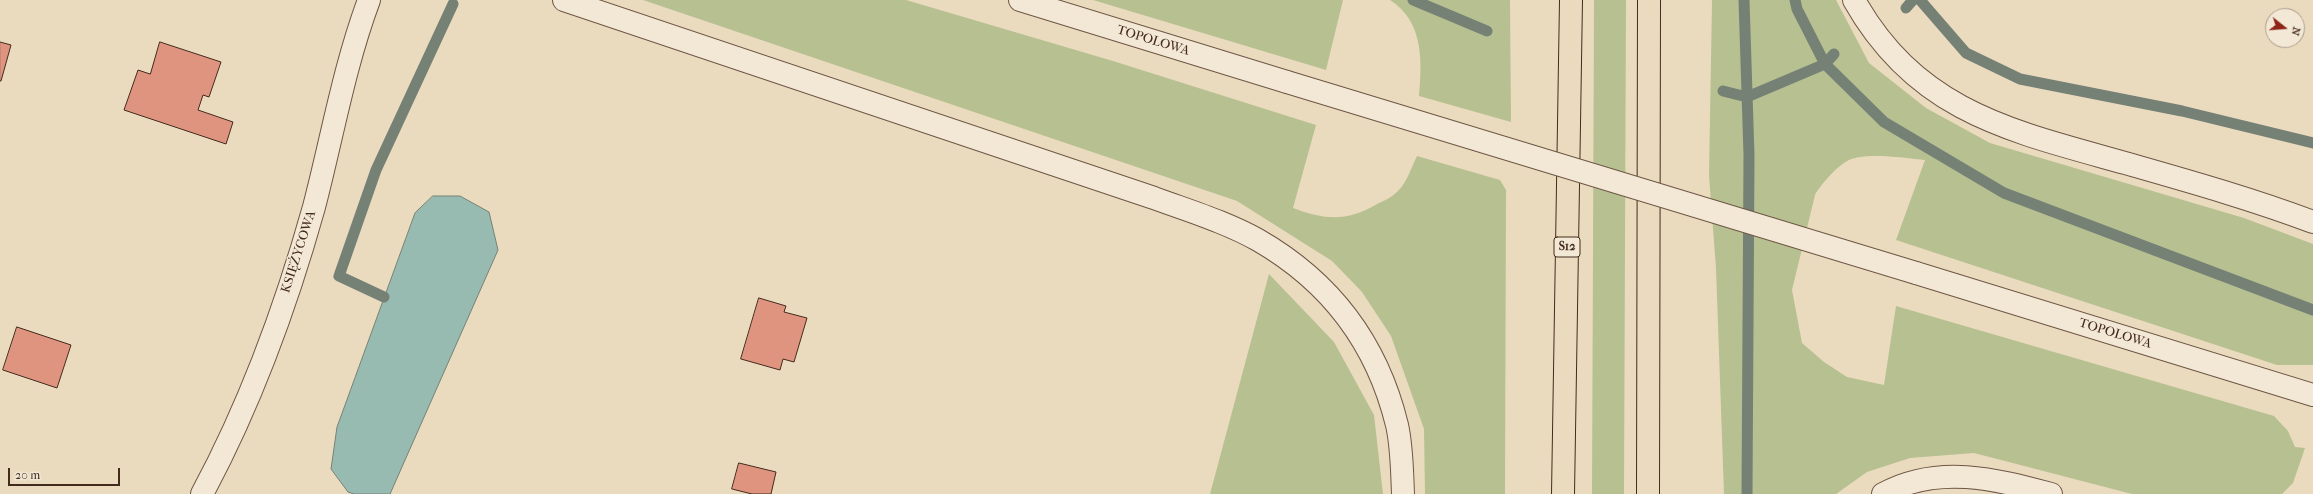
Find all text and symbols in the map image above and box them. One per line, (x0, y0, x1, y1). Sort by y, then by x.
north arrow (2265, 8, 2305, 48)
street label: TOPOLOWA (1115, 23, 1191, 59)
text: N (2289, 25, 2303, 37)
street label: KSIĘŻYCOWA (278, 209, 320, 295)
road number: S12 (1554, 237, 1580, 257)
street label: TOPOLOWA (2077, 316, 2153, 352)
scale bar (10, 460, 122, 486)
text: 20 m (15, 468, 40, 482)

